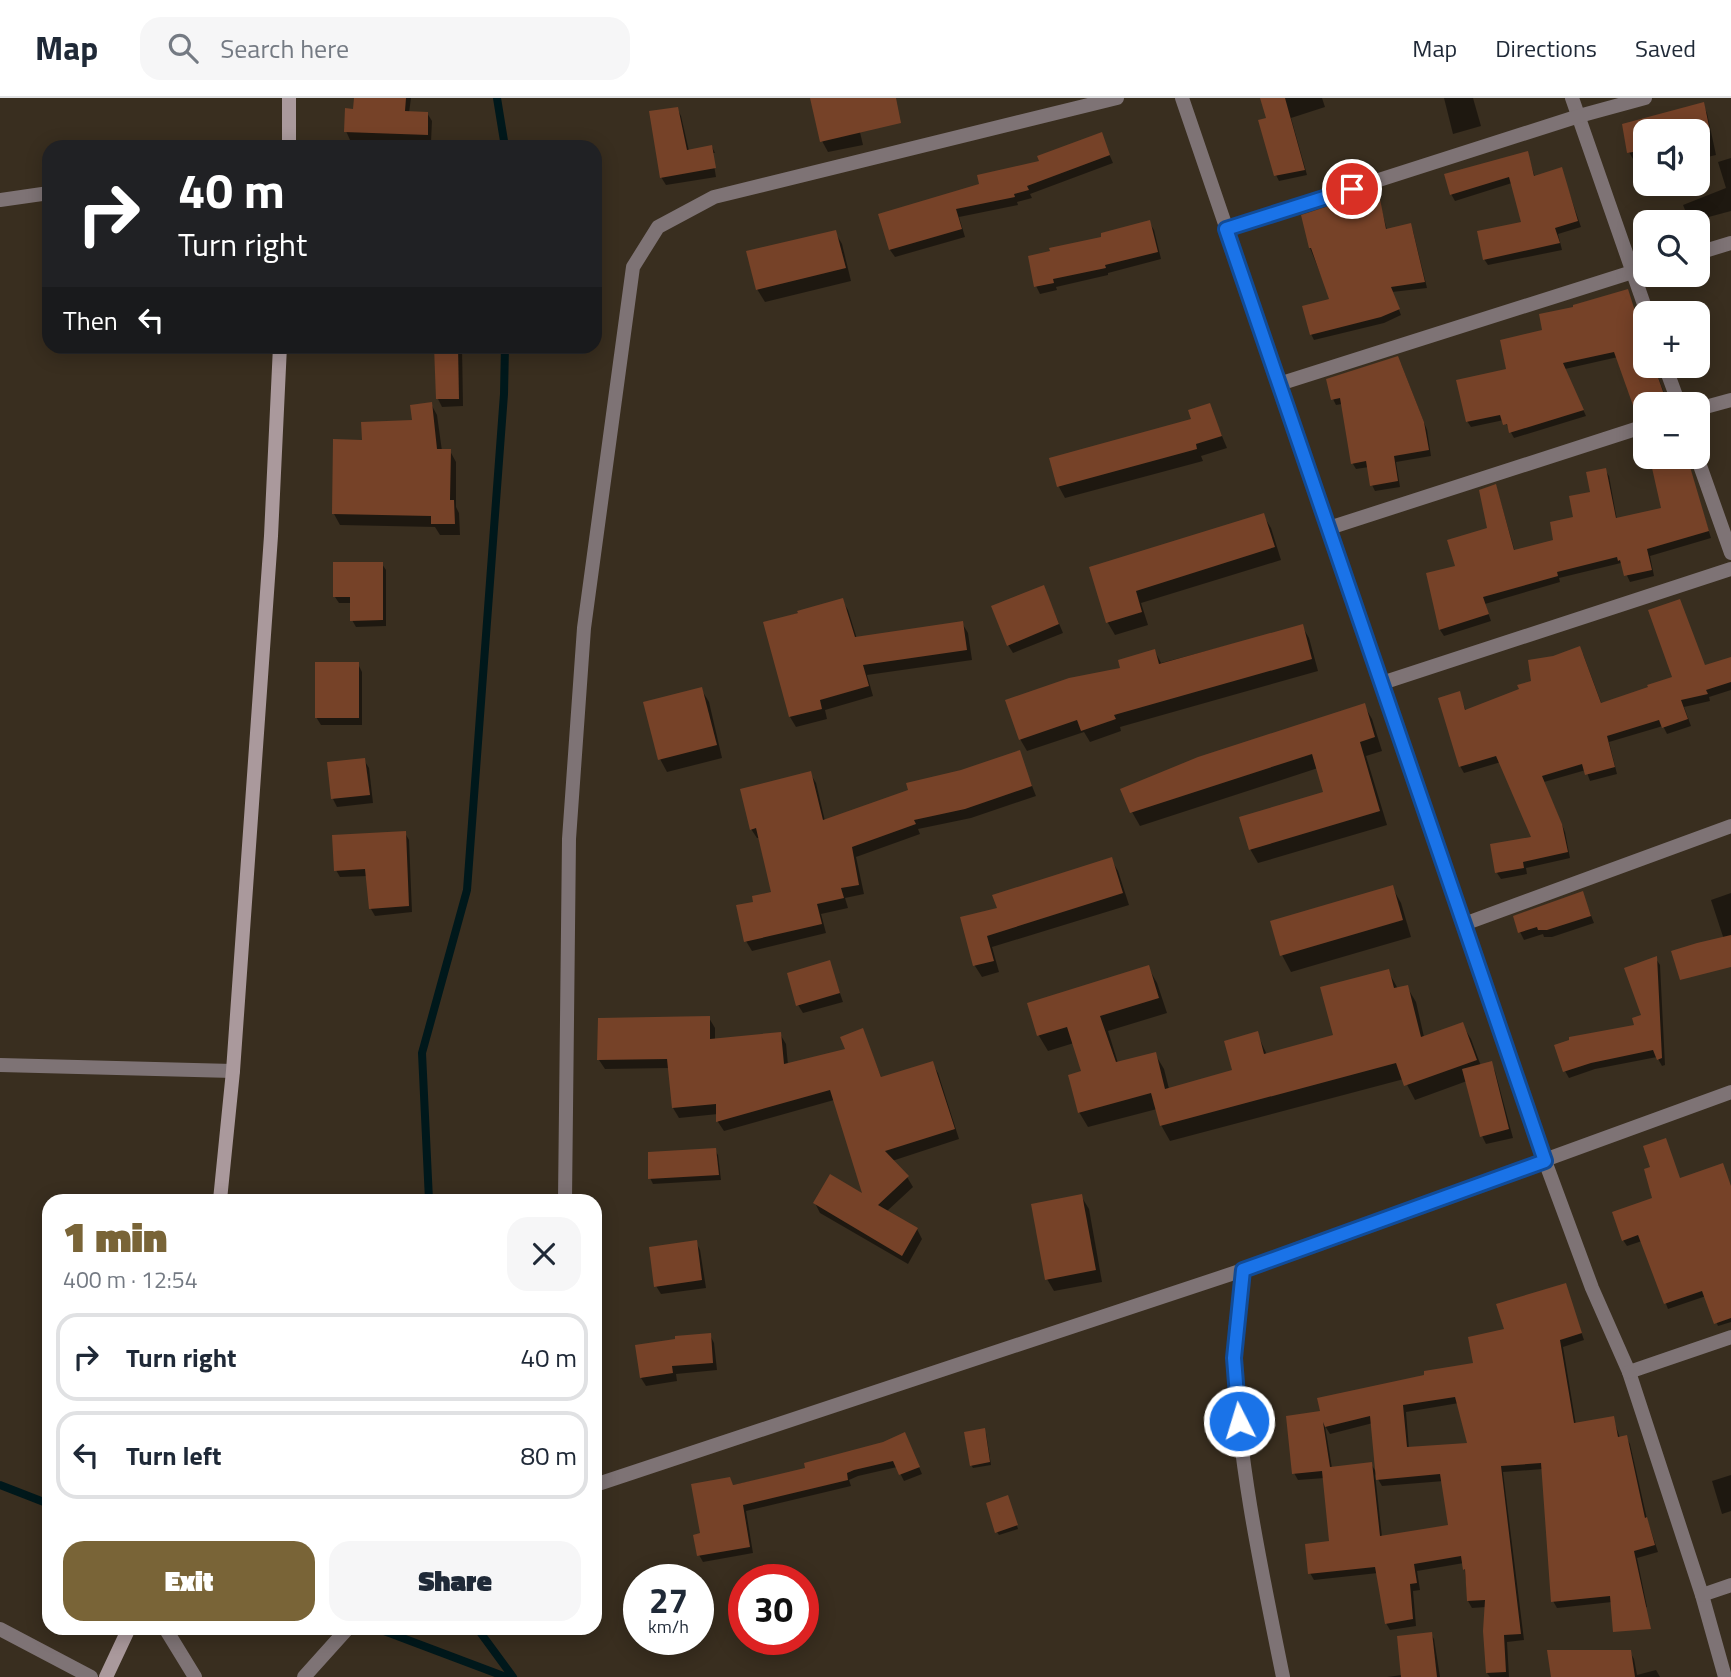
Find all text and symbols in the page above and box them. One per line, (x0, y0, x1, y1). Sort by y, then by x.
search box (140, 17, 630, 80)
text: Map (35, 23, 98, 73)
icon: search (164, 29, 202, 67)
text: Search here (220, 29, 349, 68)
text: Map (1412, 30, 1457, 66)
text: Directions (1495, 30, 1597, 66)
text: Saved (1635, 30, 1696, 66)
map controls (1633, 119, 1710, 469)
button: sound (1633, 119, 1710, 196)
text: 40 m (178, 152, 285, 227)
pin (1322, 159, 1382, 219)
icon: right (63, 168, 154, 259)
icon: arrive (1333, 170, 1371, 208)
button: search (1633, 210, 1710, 287)
text: Turn right (178, 220, 307, 268)
text: Then (63, 301, 118, 340)
icon: left (132, 301, 170, 339)
button: + (1633, 301, 1710, 378)
button: − (1633, 392, 1710, 469)
text: 1 min (63, 1204, 167, 1268)
button: close (507, 1217, 581, 1291)
text: 400 m · 12:54 (63, 1262, 198, 1297)
icon: right (67, 1338, 105, 1376)
text: Turn right (126, 1338, 237, 1377)
text: 40 m (520, 1338, 577, 1377)
position arrow (1202, 1384, 1276, 1458)
icon: left (67, 1436, 105, 1474)
text: Turn left (126, 1436, 221, 1475)
text: 80 m (520, 1436, 577, 1475)
button: Exit (63, 1541, 315, 1621)
button: Share (329, 1541, 581, 1621)
speed limit sign: 30 (728, 1564, 819, 1655)
text: 27 (649, 1573, 688, 1627)
text: km/h (648, 1613, 689, 1640)

